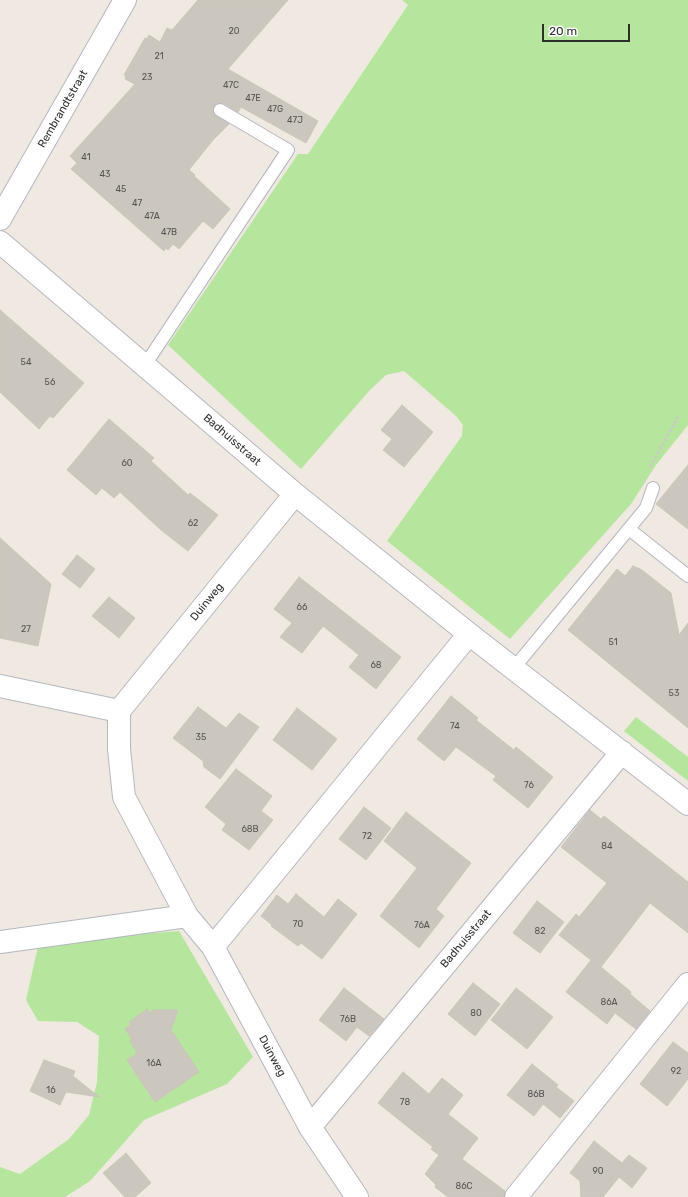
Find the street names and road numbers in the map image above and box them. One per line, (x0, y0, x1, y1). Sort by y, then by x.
street label: Rembrandtstraat (35, 68, 91, 150)
street label: Badhuisstraat (201, 411, 263, 469)
street label: Duinweg (188, 580, 226, 624)
street label: Badhuisstraat (438, 907, 494, 971)
street label: Duinweg (256, 1033, 288, 1079)

